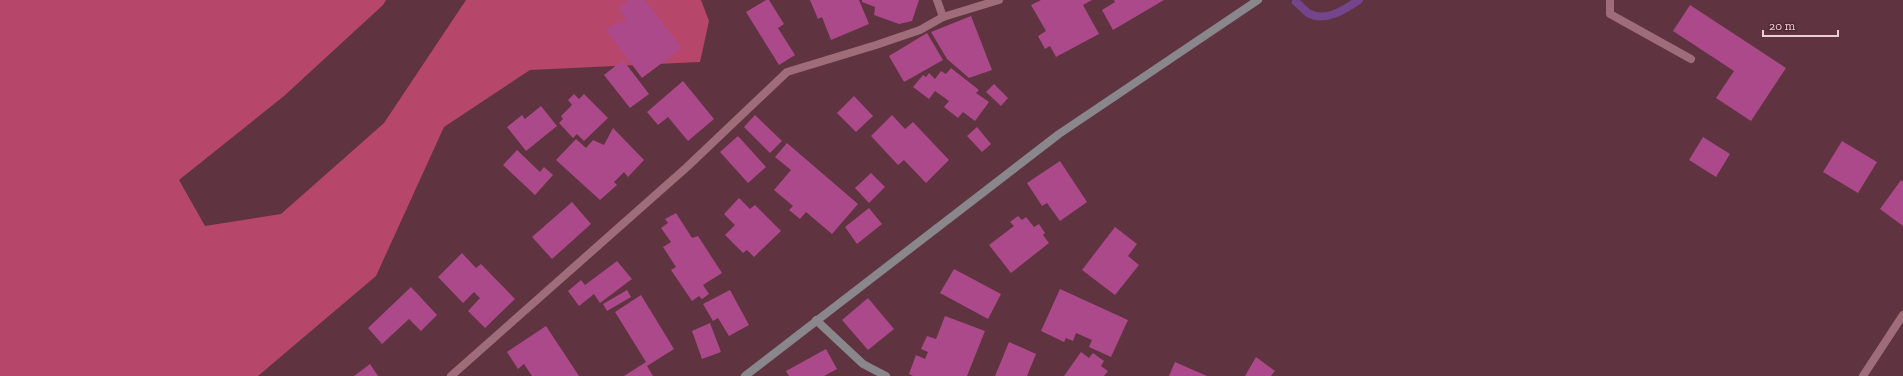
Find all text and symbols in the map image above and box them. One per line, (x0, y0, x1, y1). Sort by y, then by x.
scale bar (1763, 12, 1838, 38)
text: 20 m (1769, 19, 1796, 33)

